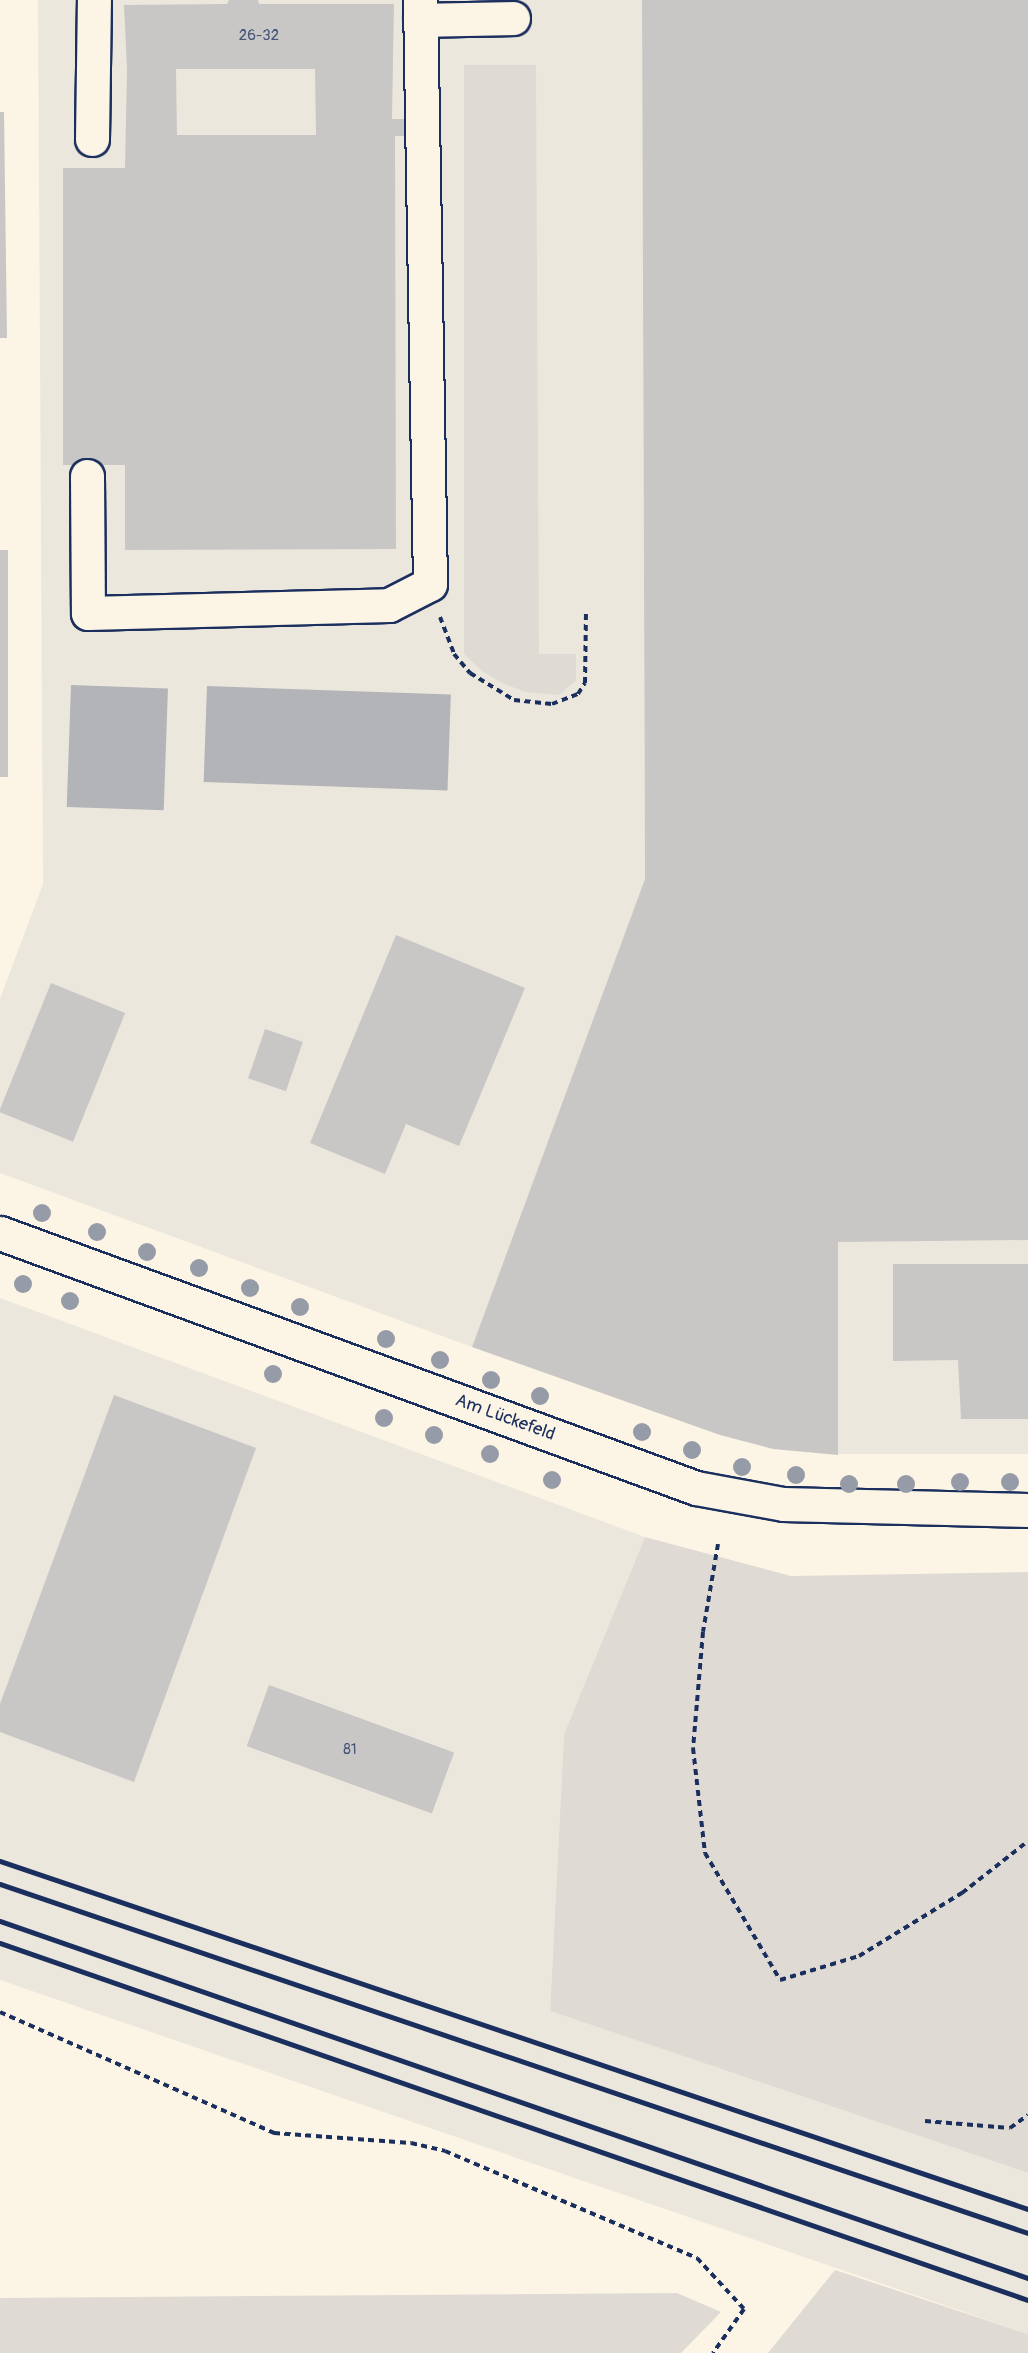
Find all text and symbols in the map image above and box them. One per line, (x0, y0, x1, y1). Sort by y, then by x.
house number: 26-32 (239, 27, 279, 45)
street label: Am Lückefeld (452, 1390, 558, 1446)
house number: 81 (343, 1741, 357, 1759)

